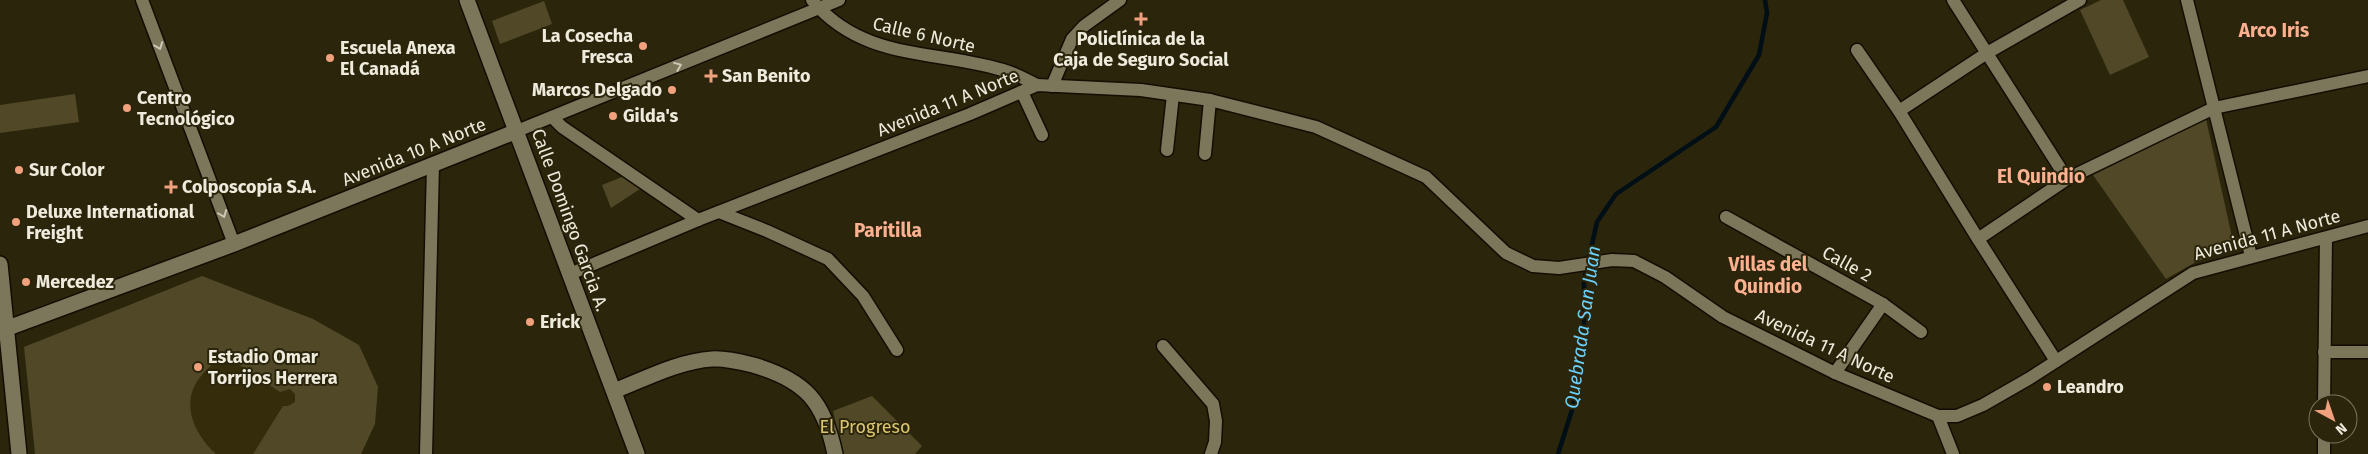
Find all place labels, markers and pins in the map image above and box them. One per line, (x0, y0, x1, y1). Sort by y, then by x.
marker: Policlínica de la Caja de Seguro Social (1134, 12, 1148, 26)
place label: La Cosecha Fresca (542, 25, 633, 68)
place label: Policlínica de la Caja de Seguro Social (1053, 28, 1229, 71)
place label: Escuela Anexa El Canadá (340, 37, 456, 80)
marker: La Cosecha Fresca (637, 40, 649, 52)
marker: Escuela Anexa El Canadá (324, 52, 336, 64)
place label: San Benito (722, 65, 810, 87)
marker: San Benito (704, 69, 718, 83)
place label: Marcos Delgado (532, 79, 662, 101)
marker: Marcos Delgado (666, 84, 678, 96)
place label: Centro Tecnológico (137, 87, 235, 130)
marker: Centro Tecnológico (121, 102, 133, 114)
place label: Gilda's (623, 105, 679, 127)
marker: Gilda's (607, 110, 619, 122)
place label: Sur Color (29, 159, 105, 181)
marker: Sur Color (13, 164, 25, 176)
place label: Colposcopía S.A. (182, 176, 316, 198)
marker: Colposcopía S.A. (164, 180, 178, 194)
place label: Deluxe International Freight (26, 201, 195, 244)
marker: Deluxe International Freight (10, 216, 22, 228)
place label: Mercedez (36, 271, 114, 293)
marker: Mercedez (20, 276, 32, 288)
place label: Erick (540, 311, 581, 333)
marker: Erick (524, 316, 536, 328)
place label: Estadio Omar Torrijos Herrera (208, 346, 338, 389)
marker: Estadio Omar Torrijos Herrera (192, 361, 204, 373)
place label: Leandro (2057, 376, 2124, 398)
marker: Leandro (2041, 381, 2053, 393)

